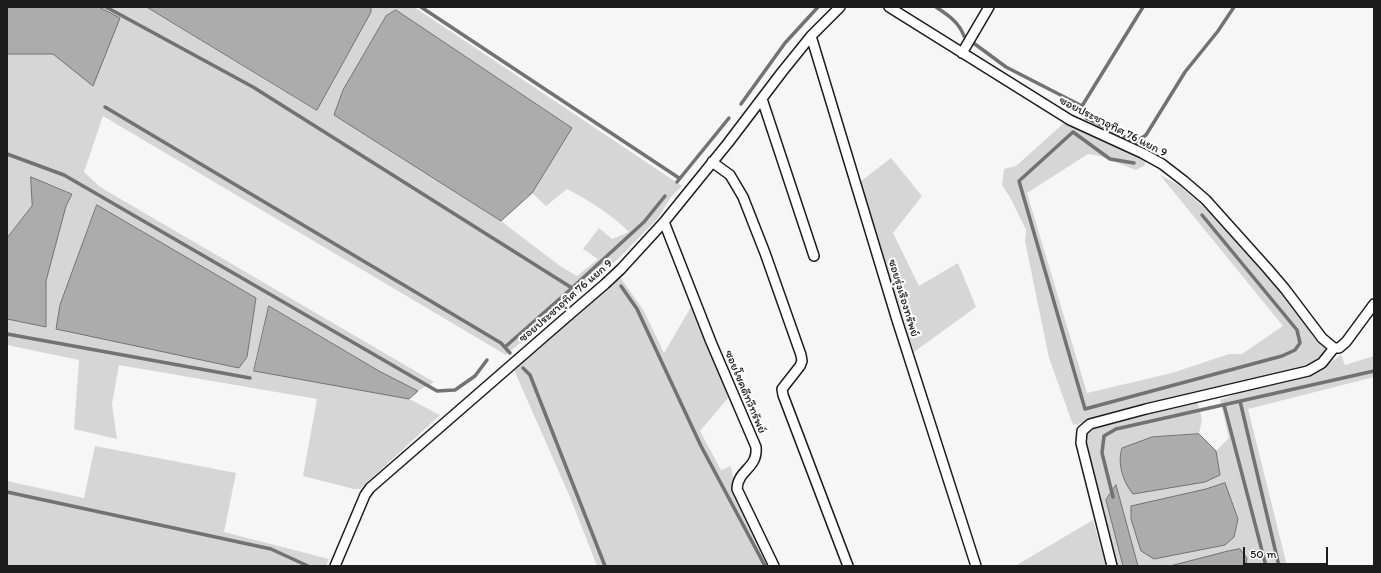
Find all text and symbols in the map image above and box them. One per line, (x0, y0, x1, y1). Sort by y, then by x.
street label: ซอยประชาอุทิศ 76 แยก 9 (1056, 93, 1170, 161)
street label: ซอยประชาอุทิศ 76 แยก 9 (516, 256, 616, 346)
street label: ซอยรุ่งเรืองทรัพย์ (884, 257, 922, 339)
street label: ซอยโชคดีทวีทรัพย์ (721, 348, 769, 436)
scale bar (1245, 539, 1330, 565)
text: 50 m (1250, 547, 1276, 561)

